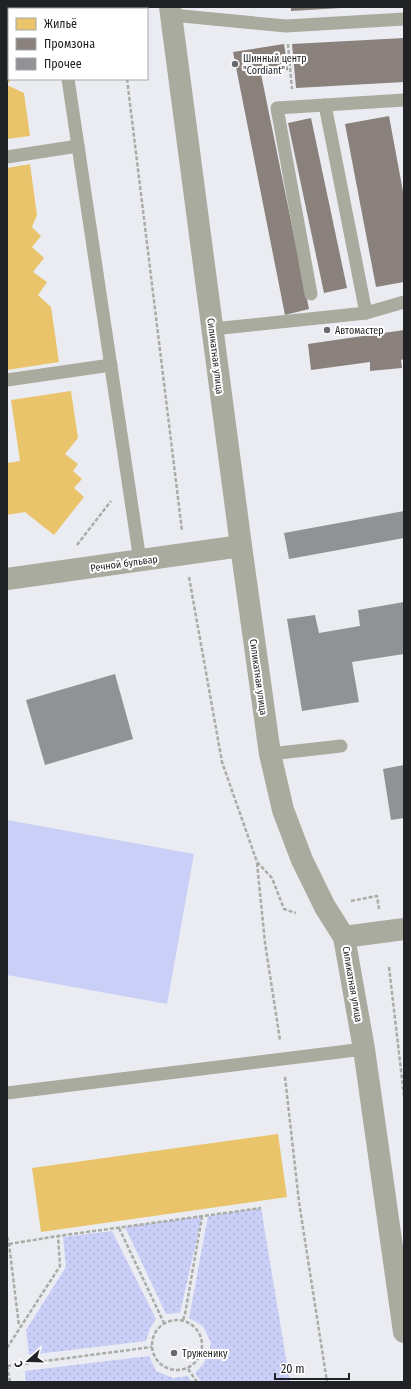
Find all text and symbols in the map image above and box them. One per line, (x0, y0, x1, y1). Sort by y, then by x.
legend (8, 8, 148, 80)
text: Жильё (44, 17, 77, 31)
text: Промзона (44, 37, 95, 51)
place label: Шинный центр "Cordiant" (243, 53, 306, 77)
text: Прочее (44, 57, 82, 71)
marker: Шинный центр "Cordiant" (230, 59, 240, 69)
street label: Силикатная улица (204, 317, 226, 395)
marker: Автомастер (322, 325, 332, 335)
place label: Автомастер (335, 325, 384, 337)
street label: Речной бульвар (90, 553, 158, 575)
street label: Силикатная улица (247, 638, 269, 716)
street label: Силикатная улица (339, 945, 365, 1023)
north arrow (8, 1341, 48, 1381)
marker: Труженику (169, 1348, 179, 1358)
place label: Труженику (182, 1348, 228, 1360)
scale bar (275, 1355, 349, 1381)
text: С (12, 1359, 26, 1369)
text: 20 m (281, 1362, 305, 1376)

